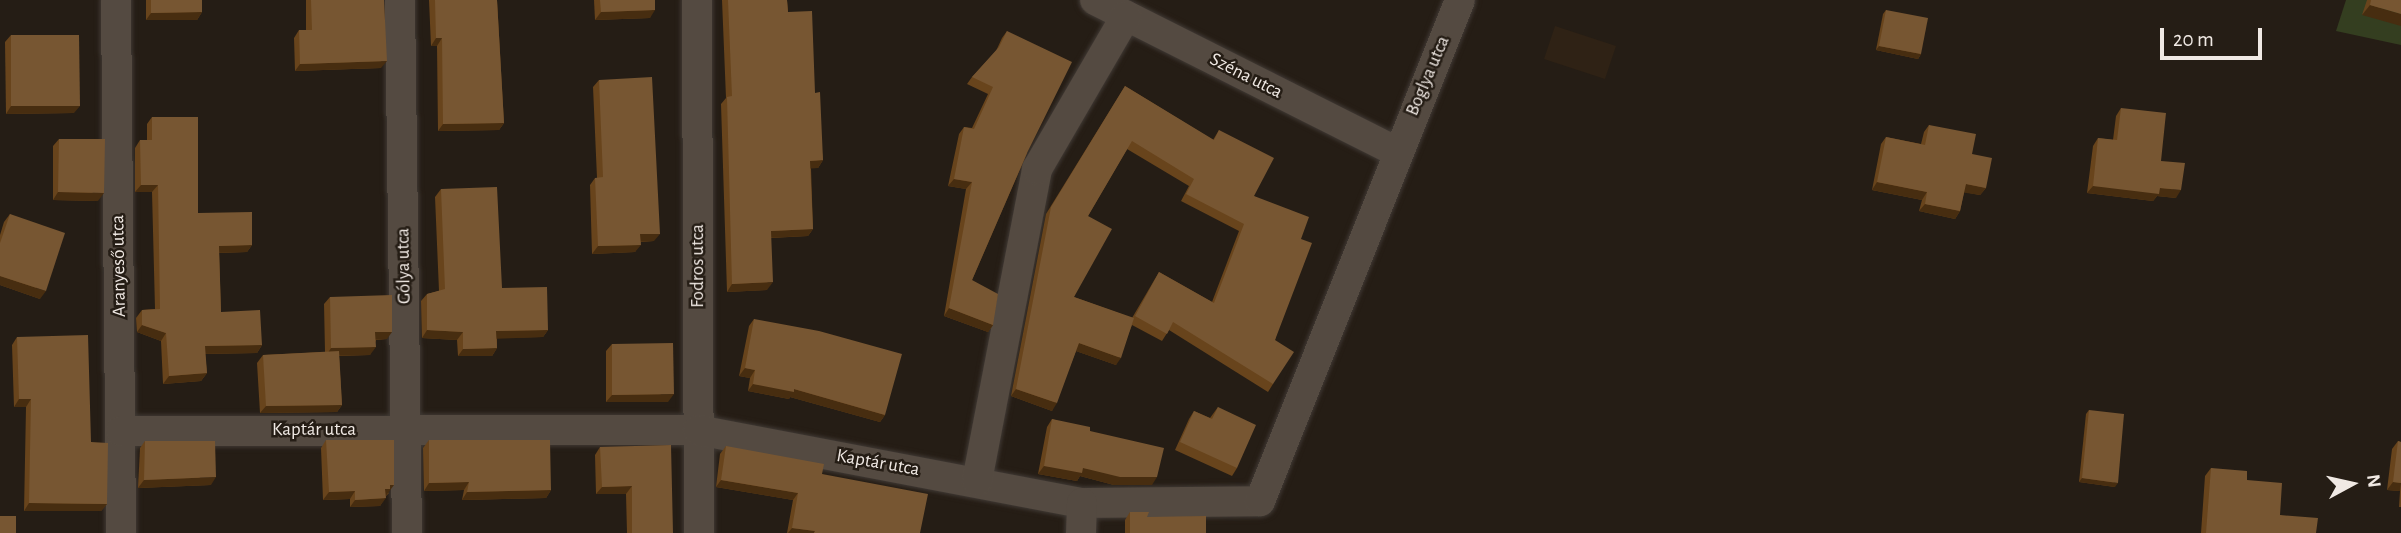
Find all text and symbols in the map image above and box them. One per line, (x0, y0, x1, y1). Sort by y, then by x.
scale bar (2163, 14, 2264, 58)
text: 20 m (2173, 29, 2214, 50)
street label: Boglya utca (1401, 33, 1455, 119)
street label: Széna utca (1206, 48, 1286, 104)
street label: Aranyeső utca (107, 215, 131, 317)
street label: Fodros utca (687, 224, 709, 308)
street label: Gólya utca (392, 228, 416, 304)
street label: Kaptár utca (272, 419, 356, 441)
street label: Kaptár utca (835, 444, 921, 482)
north arrow (2317, 449, 2387, 519)
text: N (2363, 473, 2384, 489)

